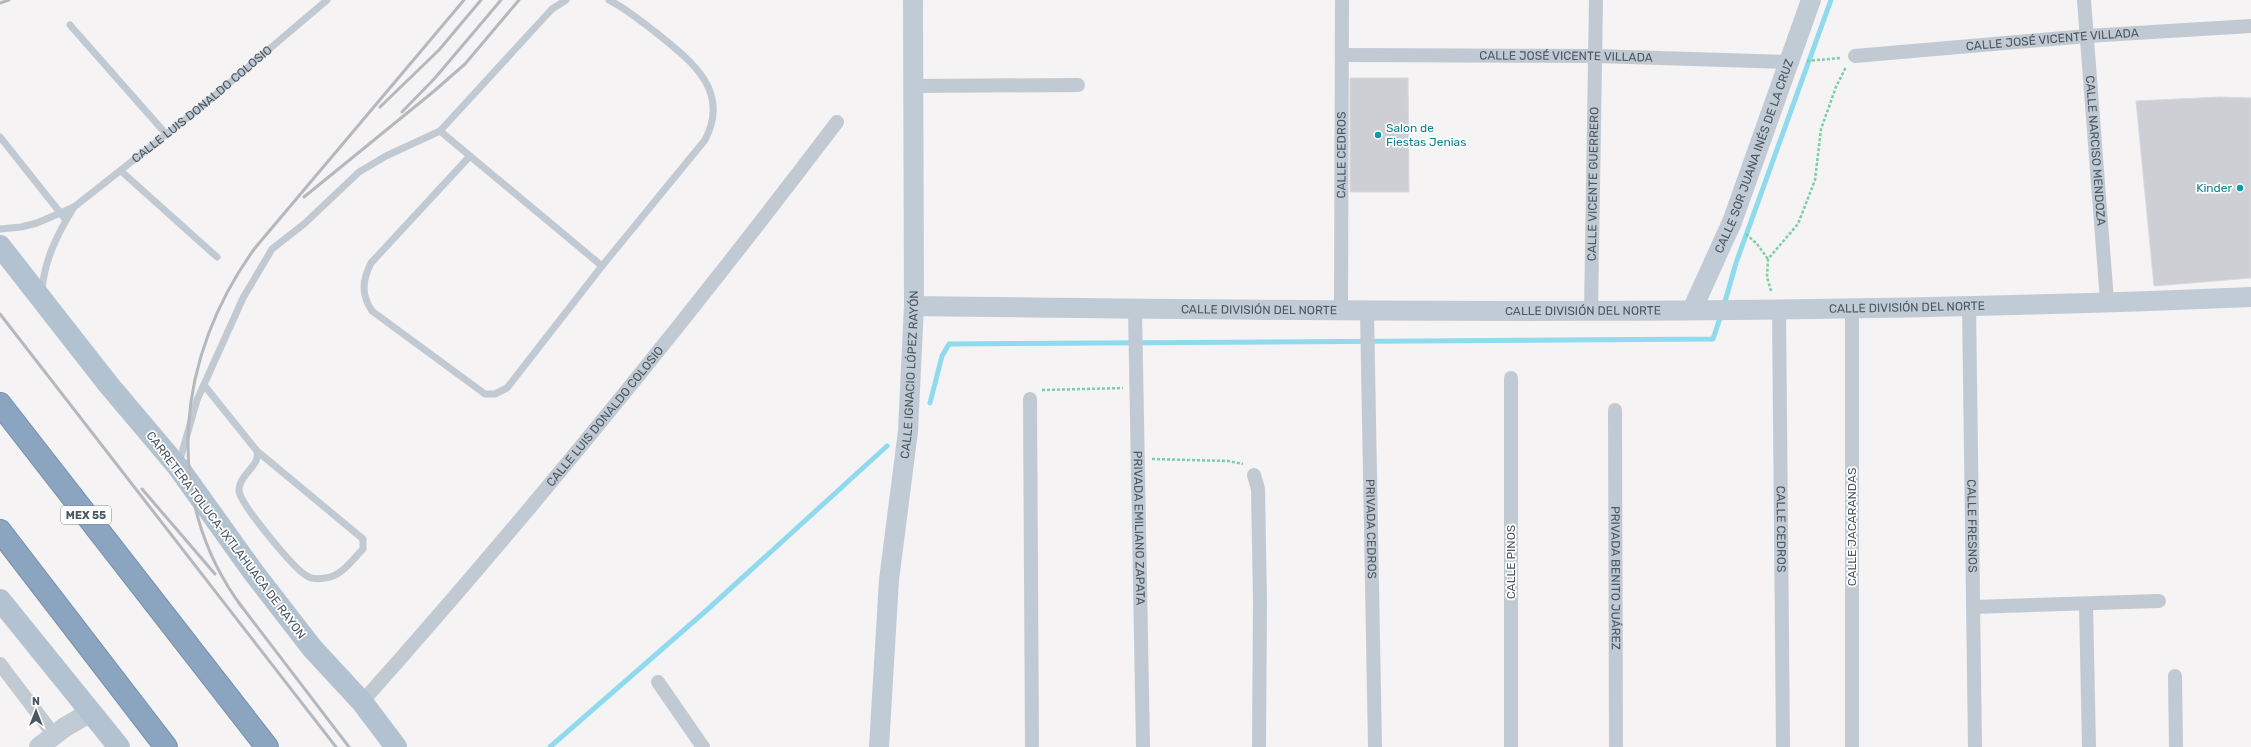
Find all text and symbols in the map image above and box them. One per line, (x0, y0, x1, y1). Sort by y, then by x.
street label: CALLE JOSÉ VICENTE VILLADA (1965, 26, 2139, 53)
street label: CALLE LUIS DONALDO COLOSIO (129, 43, 275, 166)
street label: CALLE JOSÉ VICENTE VILLADA (1479, 49, 1653, 65)
street label: CALLE SOR JUANA INÉS DE LA CRUZ (1712, 57, 1796, 256)
street label: CALLE NARCISO MENDOZA (2083, 75, 2108, 226)
street label: CALLE VICENTE GUERRERO (1585, 107, 1601, 261)
street label: CALLE CEDROS (1334, 112, 1349, 198)
place label: Salon de Fiestas Jenias (1386, 121, 1466, 149)
marker: Salon de Fiestas Jenias (1373, 130, 1383, 140)
place label: Kinder (2196, 181, 2232, 195)
marker: Kinder (2235, 183, 2245, 193)
street label: CALLE IGNACIO LÓPEZ RAYÓN (898, 290, 921, 459)
street label: CALLE DIVISIÓN DEL NORTE (1829, 299, 1985, 316)
street label: CALLE DIVISIÓN DEL NORTE (1181, 302, 1337, 317)
street label: CALLE DIVISIÓN DEL NORTE (1505, 304, 1661, 318)
street label: CALLE LUIS DONALDO COLOSIO (544, 343, 666, 489)
street label: CARRETERA TOLUCA-IXTLAHUACA DE RAYON (143, 429, 309, 641)
street label: PRIVADA EMILIANO ZAPATA (1131, 451, 1147, 605)
street label: CALLE JACARANDAS (1845, 468, 1859, 586)
street label: PRIVADA CEDROS (1363, 479, 1379, 579)
street label: CALLE FRESNOS (1964, 479, 1980, 573)
street label: CALLE CEDROS (1774, 486, 1788, 572)
road number: MEX 55 (61, 506, 111, 524)
street label: PRIVADA BENITO JUÁREZ (1608, 506, 1623, 650)
street label: CALLE PINOS (1504, 525, 1518, 599)
north arrow (16, 691, 56, 731)
text: N (32, 695, 40, 708)

